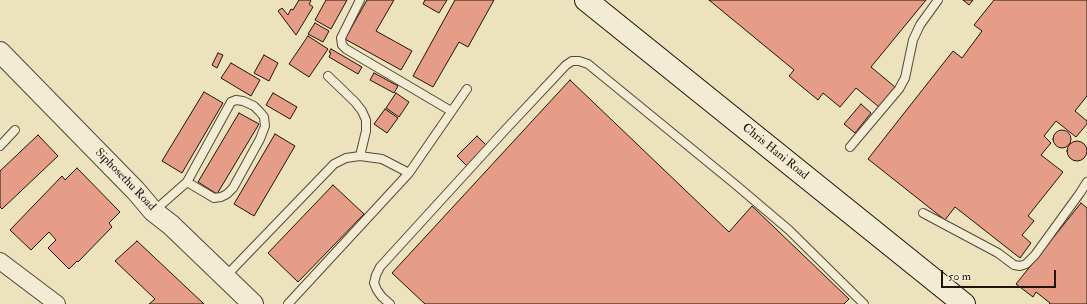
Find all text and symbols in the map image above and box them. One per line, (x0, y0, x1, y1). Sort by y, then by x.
street label: Chris Hani Road (739, 121, 811, 183)
street label: Siphosethu Road (92, 146, 158, 214)
scale bar (943, 262, 1058, 288)
text: 50 m (948, 269, 971, 284)

